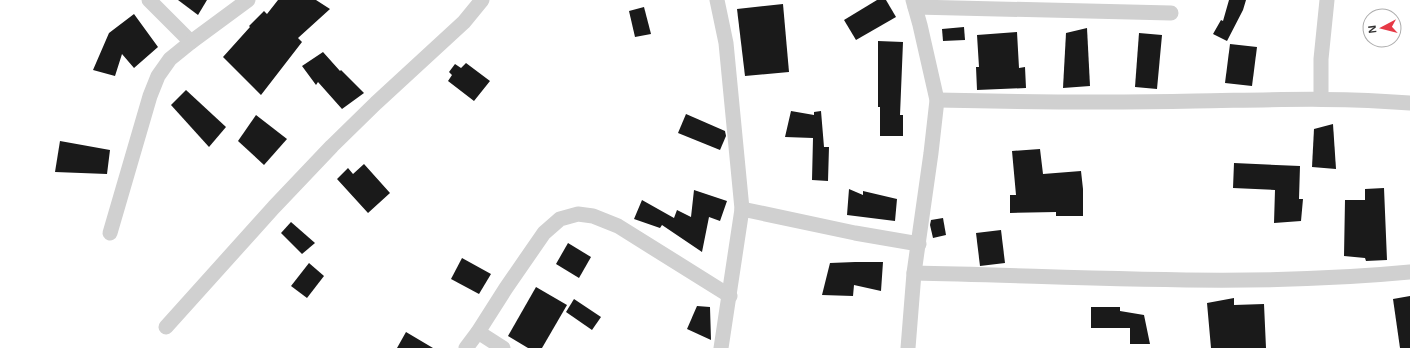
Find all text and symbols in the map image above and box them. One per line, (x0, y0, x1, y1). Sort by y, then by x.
north arrow (1362, 8, 1402, 48)
text: N (1366, 24, 1379, 34)

